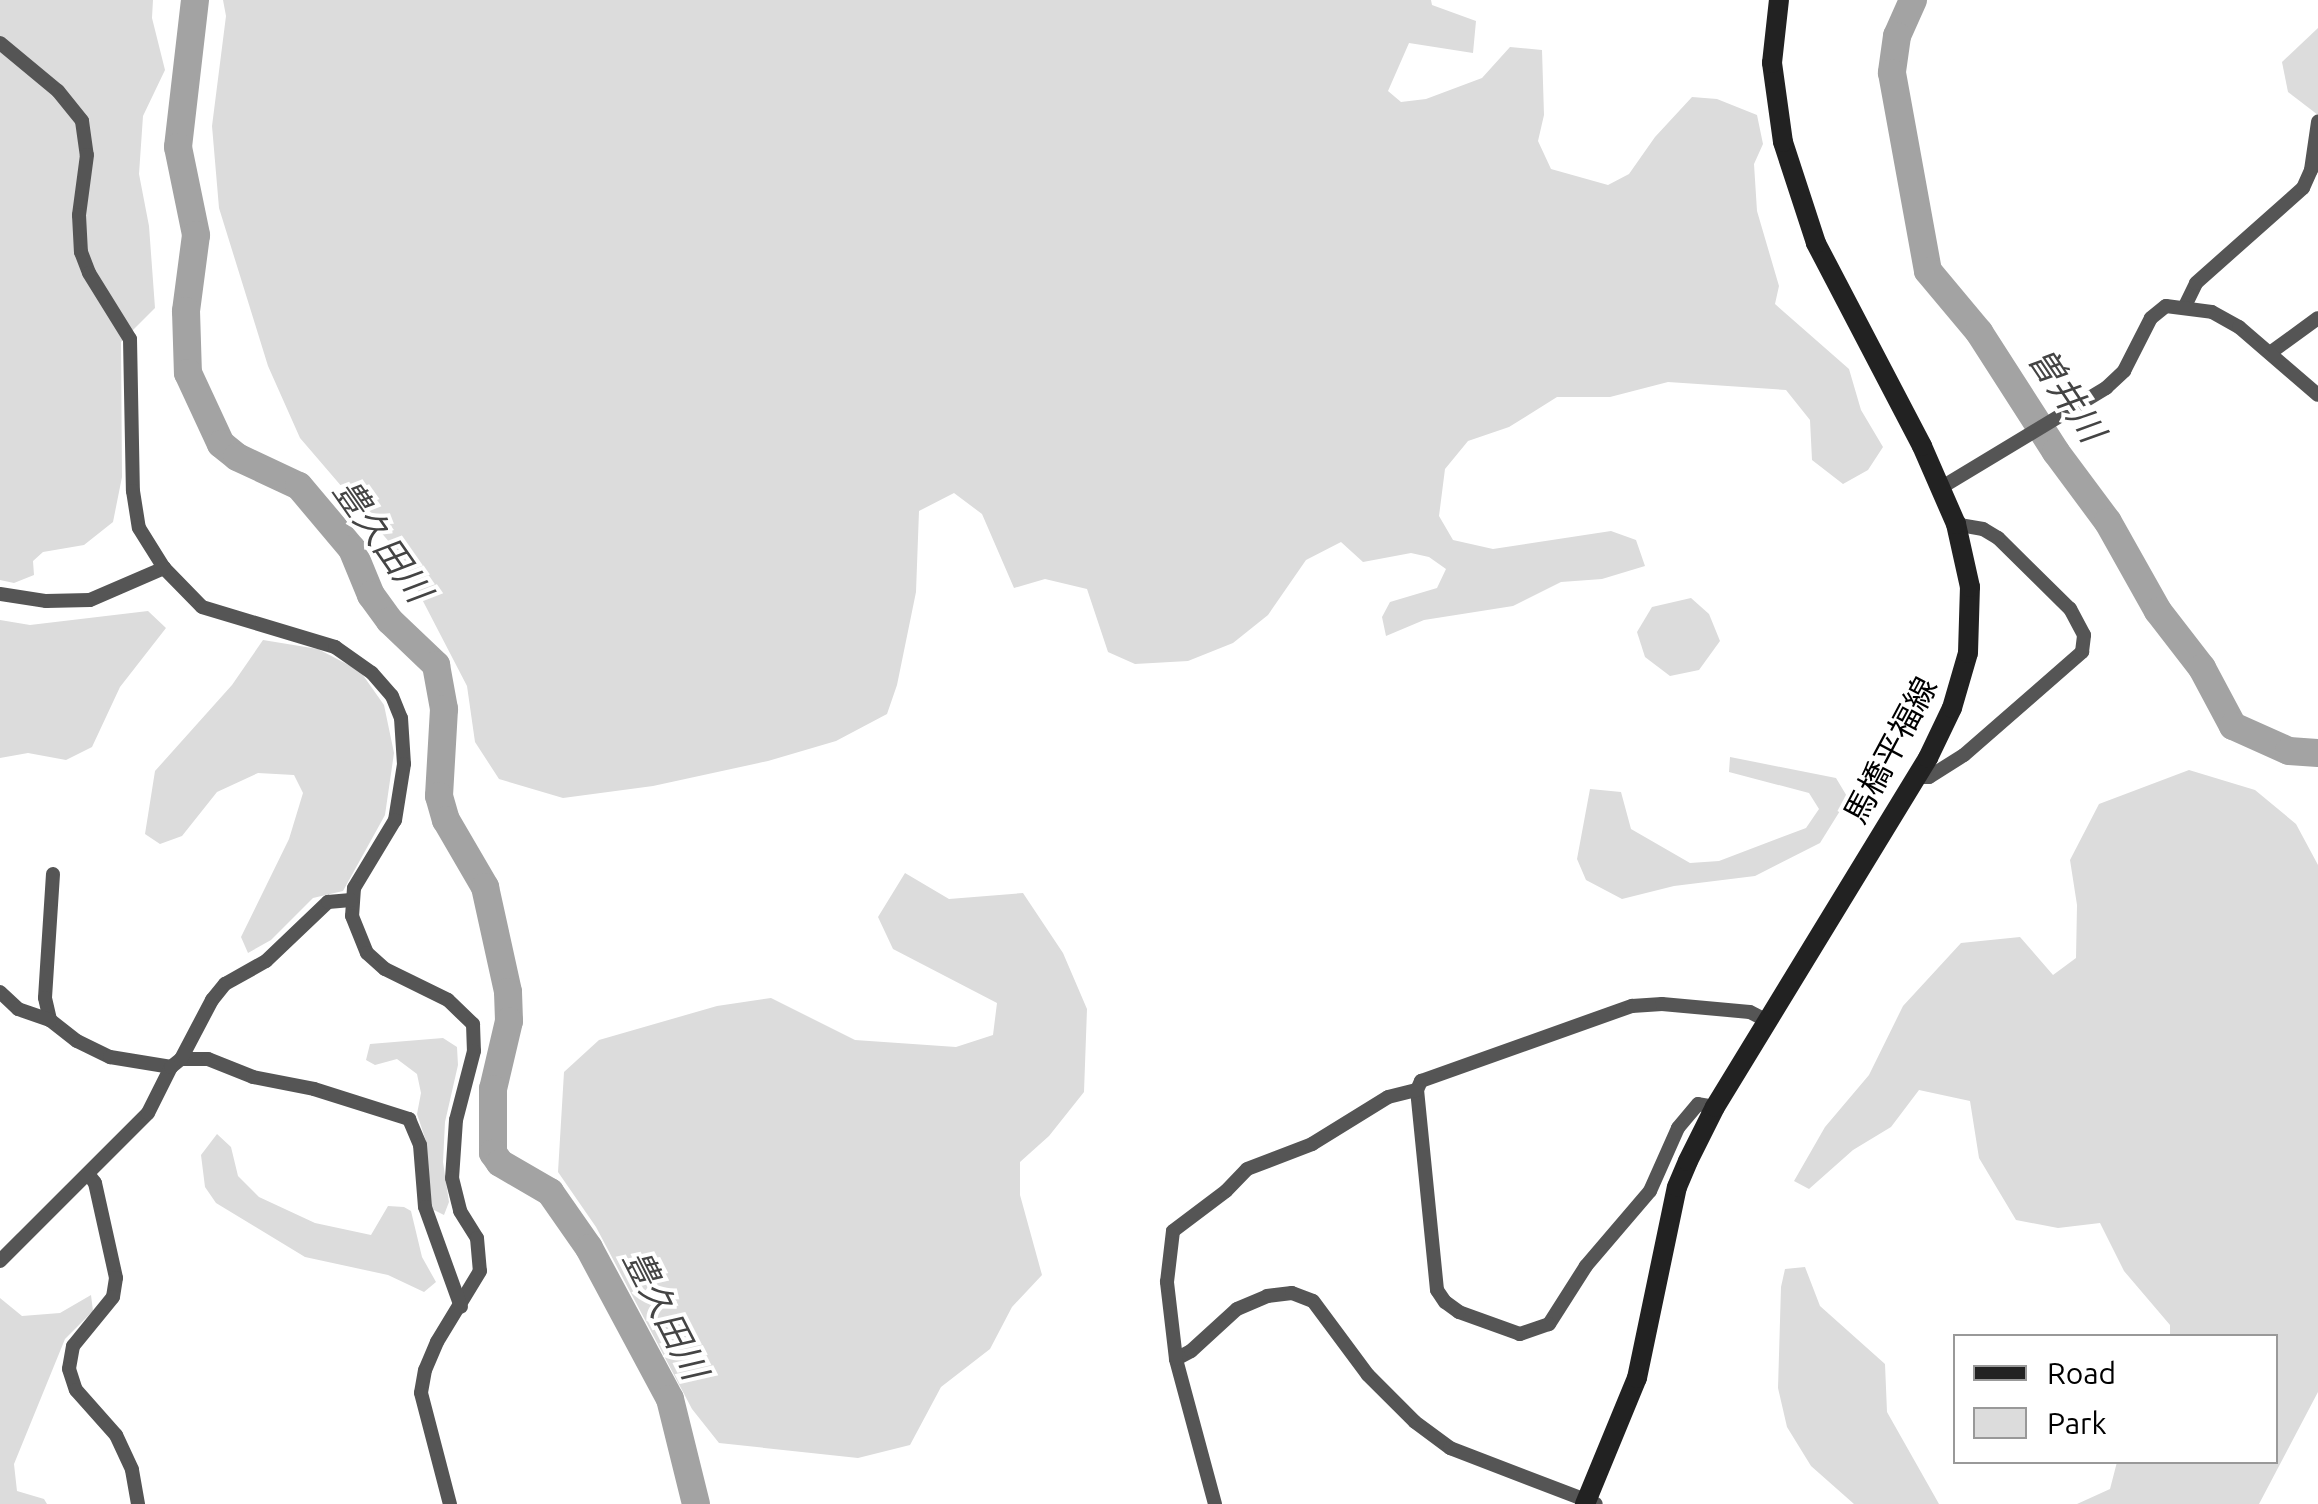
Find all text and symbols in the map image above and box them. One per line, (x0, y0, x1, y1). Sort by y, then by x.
water label: 曽井川 (2020, 339, 2114, 449)
water label: 豊久田川 (326, 471, 440, 609)
street label: 馬橋平福線 (1835, 670, 1945, 830)
water label: 豊久田川 (616, 1242, 716, 1386)
legend (1953, 1334, 2278, 1464)
text: Road (2047, 1356, 2116, 1390)
text: Park (2047, 1406, 2107, 1440)

